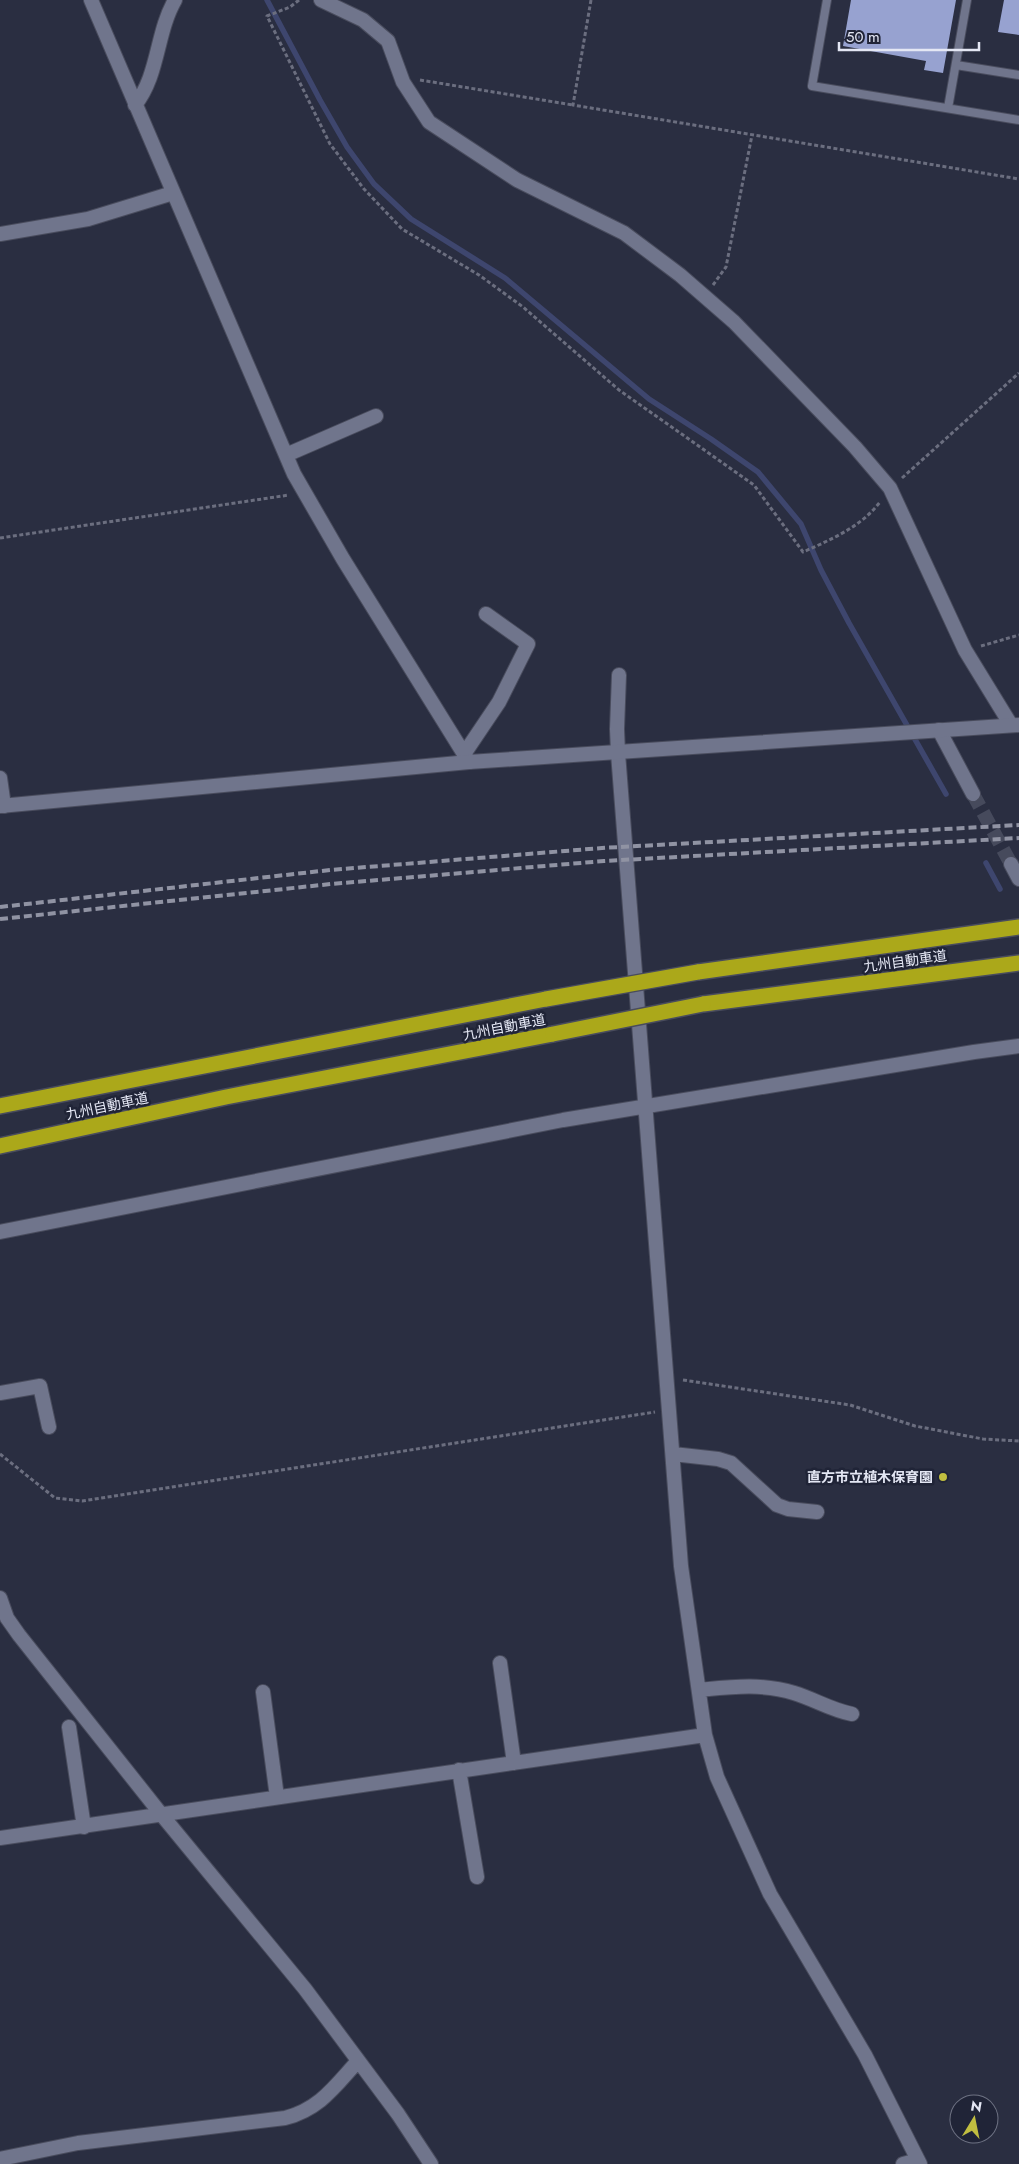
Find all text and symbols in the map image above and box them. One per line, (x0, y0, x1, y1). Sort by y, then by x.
scale bar (839, 20, 979, 52)
text: 50 m (846, 26, 880, 48)
street label: 九州自動車道 (862, 945, 948, 977)
street label: 九州自動車道 (461, 1009, 547, 1045)
street label: 九州自動車道 (64, 1087, 150, 1125)
place label: 直方市立植木保育園 (807, 1467, 933, 1487)
marker: 直方市立植木保育園 (937, 1471, 949, 1483)
north arrow (949, 2094, 999, 2144)
text: N (969, 2095, 983, 2117)

